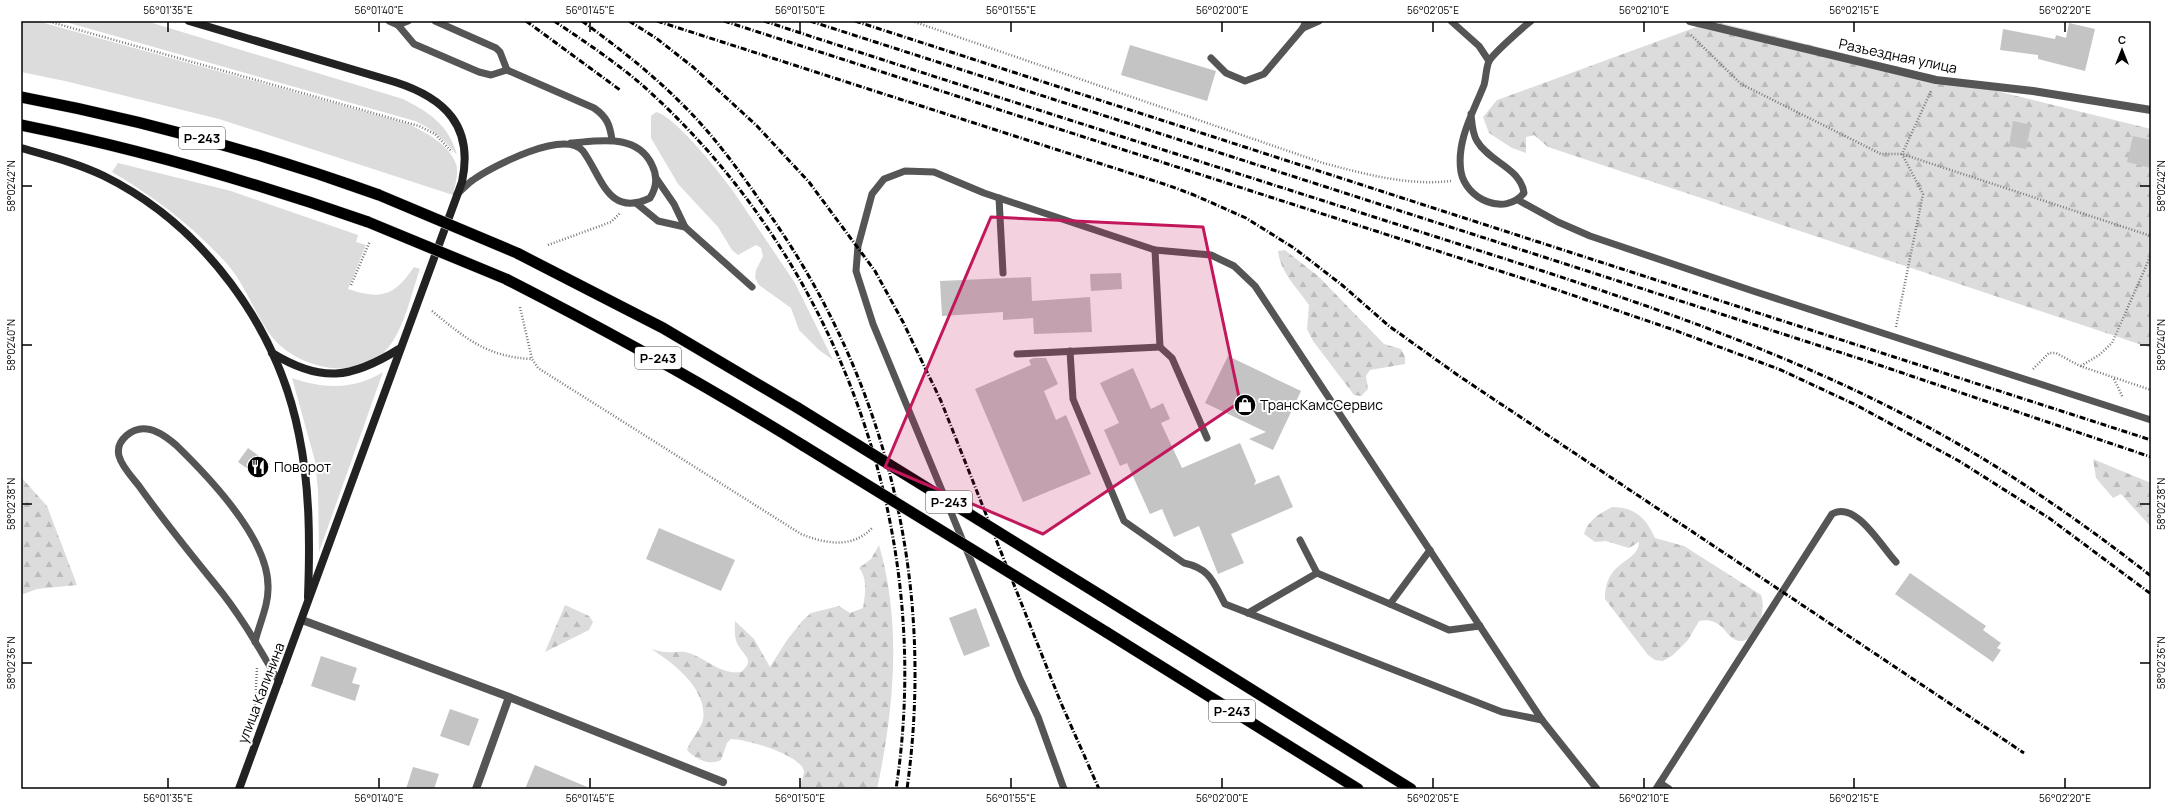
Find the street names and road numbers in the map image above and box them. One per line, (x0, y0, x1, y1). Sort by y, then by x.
street label: Разъездная улица (1837, 34, 1959, 77)
road number: Р-243 (179, 127, 225, 149)
road number: Р-243 (635, 347, 681, 369)
road number: Р-243 (926, 491, 972, 513)
street label: улица Калинина (233, 640, 289, 746)
road number: Р-243 (1209, 700, 1255, 722)

